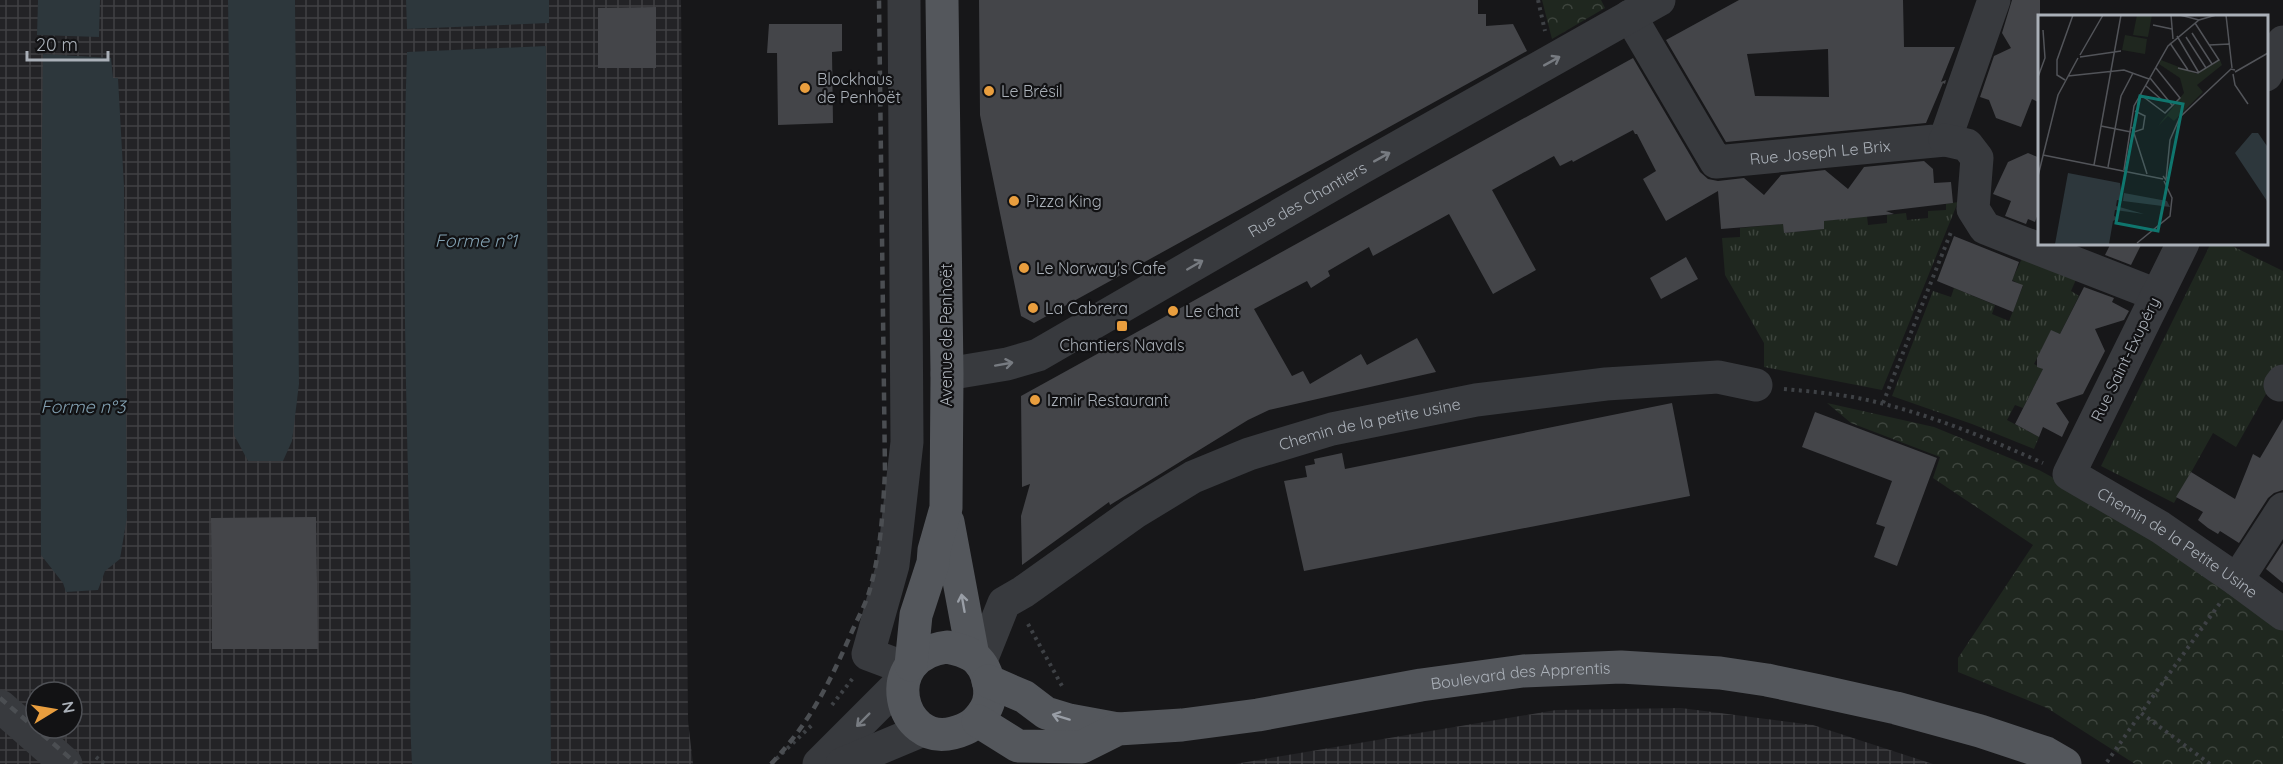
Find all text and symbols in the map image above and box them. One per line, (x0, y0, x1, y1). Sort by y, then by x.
inset map (2038, 15, 2268, 244)
scale bar (27, 24, 108, 62)
text: 20 m (36, 33, 78, 56)
one-way arrow (1542, 55, 1560, 66)
place label: Blockhaus de Penhoët (817, 69, 901, 107)
marker: Blockhaus de Penhoët (798, 81, 812, 95)
place label: Le Brésil (1001, 81, 1063, 101)
marker: Le Brésil (982, 84, 996, 98)
street label: Rue Joseph Le Brix (1749, 135, 1892, 169)
one-way arrow (1373, 150, 1390, 162)
street label: Rue des Chantiers (1244, 157, 1370, 241)
place label: Pizza King (1026, 191, 1102, 211)
marker: Pizza King (1007, 194, 1021, 208)
water label: Forme n°1 (435, 229, 518, 252)
place label: Le Norway's Cafe (1036, 258, 1166, 278)
one-way arrow (1186, 258, 1203, 270)
marker: Le Norway's Cafe (1017, 261, 1031, 275)
street label: Avenue de Penhoët (936, 263, 956, 407)
street label: Rue Saint-Exupéry (2086, 294, 2164, 424)
place label: La Cabrera (1045, 298, 1128, 318)
marker: La Cabrera (1026, 301, 1040, 315)
place label: Le chat (1185, 301, 1239, 321)
marker: Le chat (1166, 304, 1180, 318)
marker: Chantiers Navals (1115, 319, 1129, 333)
place label: Chantiers Navals (1060, 335, 1184, 355)
one-way arrow (994, 358, 1014, 369)
place label: Izmir Restaurant (1047, 390, 1169, 410)
marker: Izmir Restaurant (1028, 393, 1042, 407)
street label: Chemin de la petite usine (1276, 393, 1462, 454)
water label: Forme n°3 (40, 395, 128, 418)
street label: Chemin de la Petite Usine (2094, 483, 2262, 602)
one-way arrow (957, 593, 968, 613)
street label: Boulevard des Apprentis (1429, 657, 1611, 694)
north arrow (24, 680, 84, 740)
text: N (58, 699, 80, 715)
one-way arrow (1052, 711, 1071, 722)
one-way arrow (855, 713, 870, 728)

